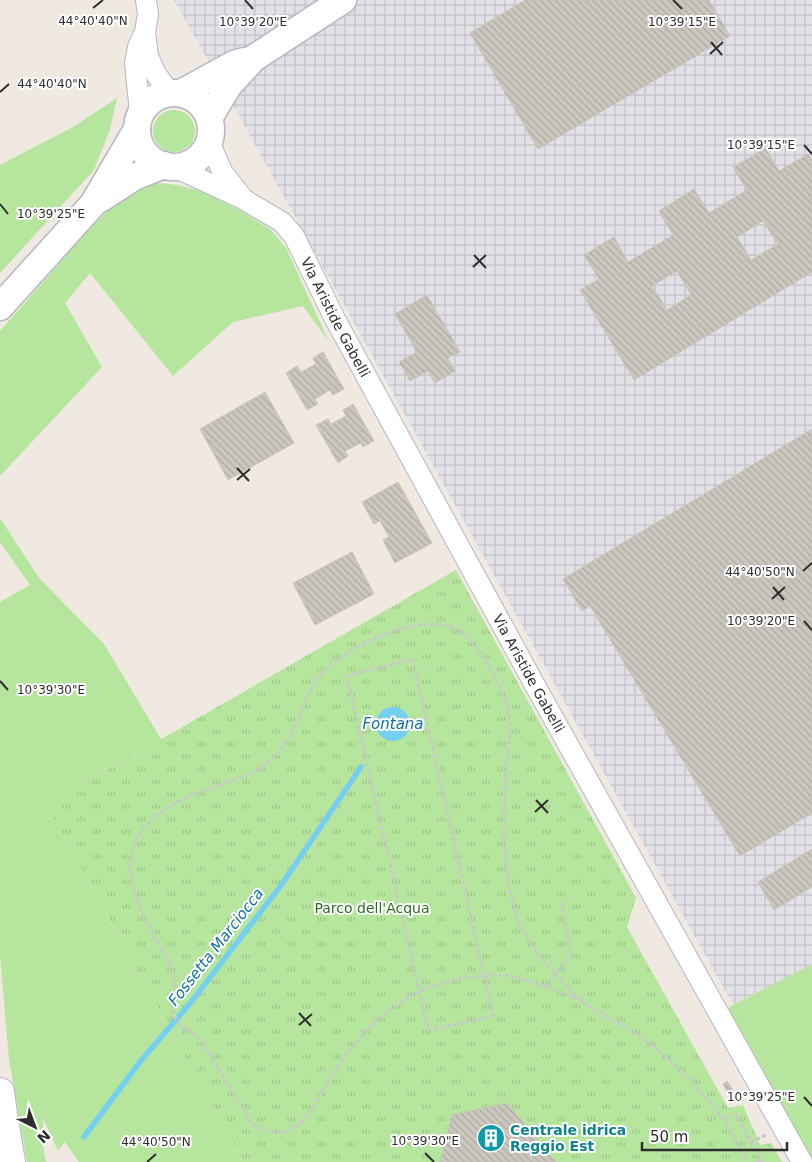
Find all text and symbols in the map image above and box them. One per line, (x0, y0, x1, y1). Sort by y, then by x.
text: 44°40'40"N (58, 14, 128, 28)
text: 10°39'20"E (219, 15, 287, 29)
text: 10°39'15"E (648, 15, 716, 29)
text: 44°40'40"N (17, 77, 87, 91)
text: 10°39'15"E (727, 138, 795, 152)
text: 10°39'25"E (17, 207, 85, 221)
street label: Via Aristide Gabelli (298, 255, 373, 380)
text: 44°40'50"N (725, 565, 795, 579)
street label: Via Aristide Gabelli (490, 611, 568, 735)
text: 10°39'20"E (727, 614, 795, 628)
text: 10°39'30"E (17, 683, 85, 697)
water label: Fontana (362, 715, 424, 733)
water label: Fossetta Marciocca (165, 885, 267, 1009)
park label: Parco dell'Acqua (314, 900, 430, 916)
text: 10°39'25"E (727, 1090, 795, 1104)
north arrow (10, 1102, 60, 1152)
scale bar (642, 1120, 787, 1152)
place label: Centrale idrica Reggio Est (510, 1122, 626, 1154)
building icon: Centrale idrica Reggio Est (476, 1123, 506, 1153)
text: N (34, 1127, 53, 1147)
text: 50 m (650, 1128, 688, 1146)
text: 10°39'30"E (391, 1134, 459, 1148)
text: 44°40'50"N (121, 1135, 191, 1149)

